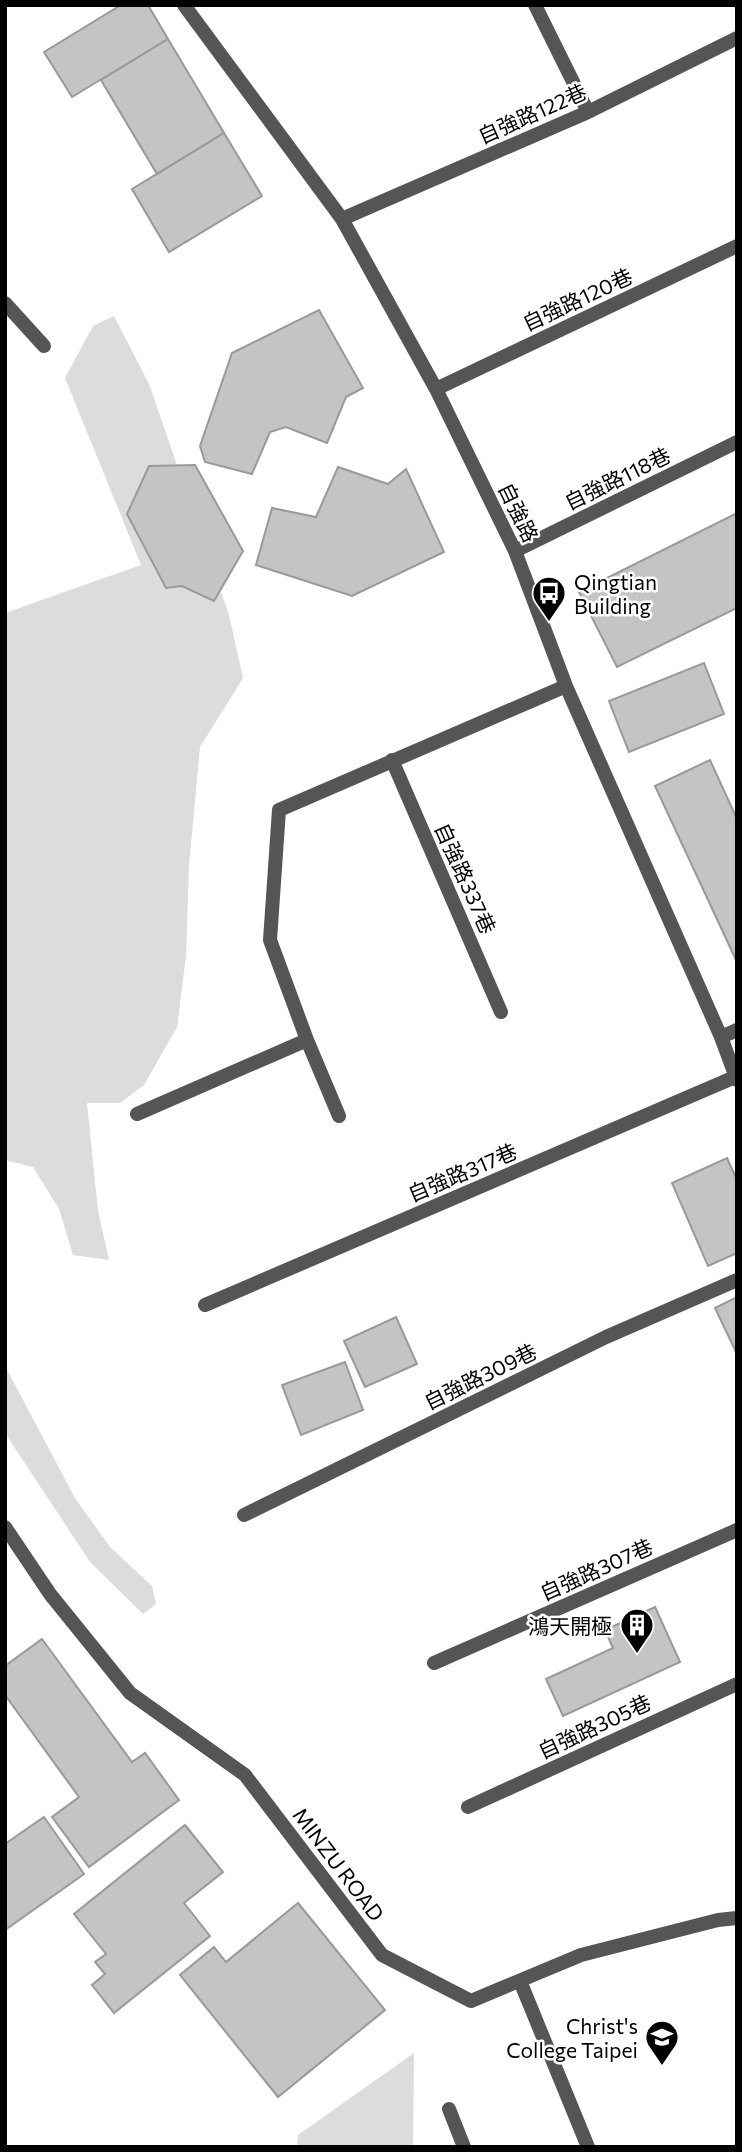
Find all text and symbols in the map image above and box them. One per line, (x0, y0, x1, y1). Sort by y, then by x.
street label: 自強路122巷 (474, 78, 590, 148)
street label: 自強路120巷 (518, 263, 636, 335)
street label: 自強路118巷 (560, 442, 674, 514)
street label: 自強路 (494, 478, 544, 546)
place label: Qingtian Building (574, 569, 657, 618)
bus stop icon: Qingtian Building (530, 574, 568, 623)
street label: 自強路337巷 (430, 819, 502, 937)
street label: 自強路317巷 (404, 1138, 520, 1206)
street label: 自強路309巷 (419, 1338, 541, 1414)
street label: 自強路307巷 (536, 1533, 656, 1605)
building icon: 鴻天開極 (618, 1606, 656, 1655)
place label: 鴻天開極 (528, 1613, 612, 1638)
street label: 自強路305巷 (534, 1689, 654, 1763)
street label: MINZU ROAD (288, 1802, 390, 1926)
place label: Christ's College Taipei (506, 2013, 638, 2062)
school or university icon: Christ's College Taipei (643, 2018, 681, 2067)

